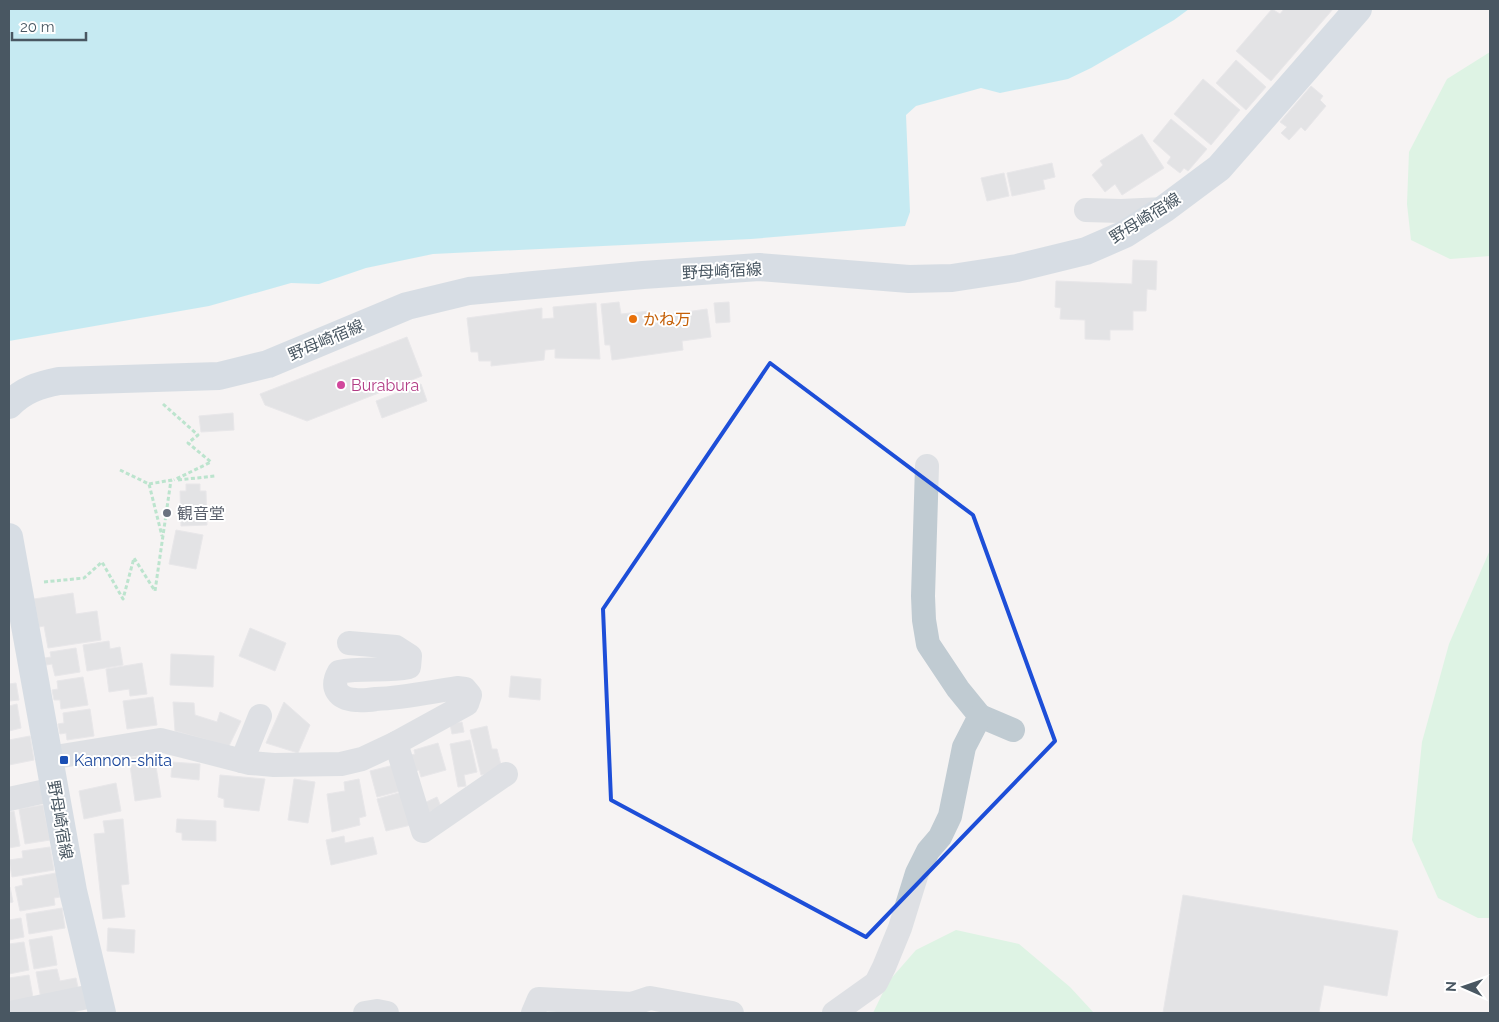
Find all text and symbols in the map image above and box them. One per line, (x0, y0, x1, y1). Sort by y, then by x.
scale bar (12, 10, 86, 42)
text: 20 m (20, 18, 55, 36)
street label: 野母崎宿線 (1106, 189, 1184, 247)
street label: 野母崎宿線 (682, 259, 762, 283)
place label: かね万 (643, 310, 691, 329)
marker: かね万 (627, 313, 639, 325)
street label: 野母崎宿線 (285, 316, 367, 364)
place label: Burabura (351, 376, 419, 395)
marker: Burabura (335, 379, 347, 391)
place label: 観音堂 (177, 504, 225, 523)
marker: 観音堂 (161, 507, 173, 519)
place label: Kannon-shita (74, 751, 172, 770)
marker: Kannon-shita (58, 754, 70, 766)
street label: 野母崎宿線 (44, 779, 76, 861)
north arrow (1439, 962, 1489, 1012)
text: N (1443, 981, 1459, 992)

